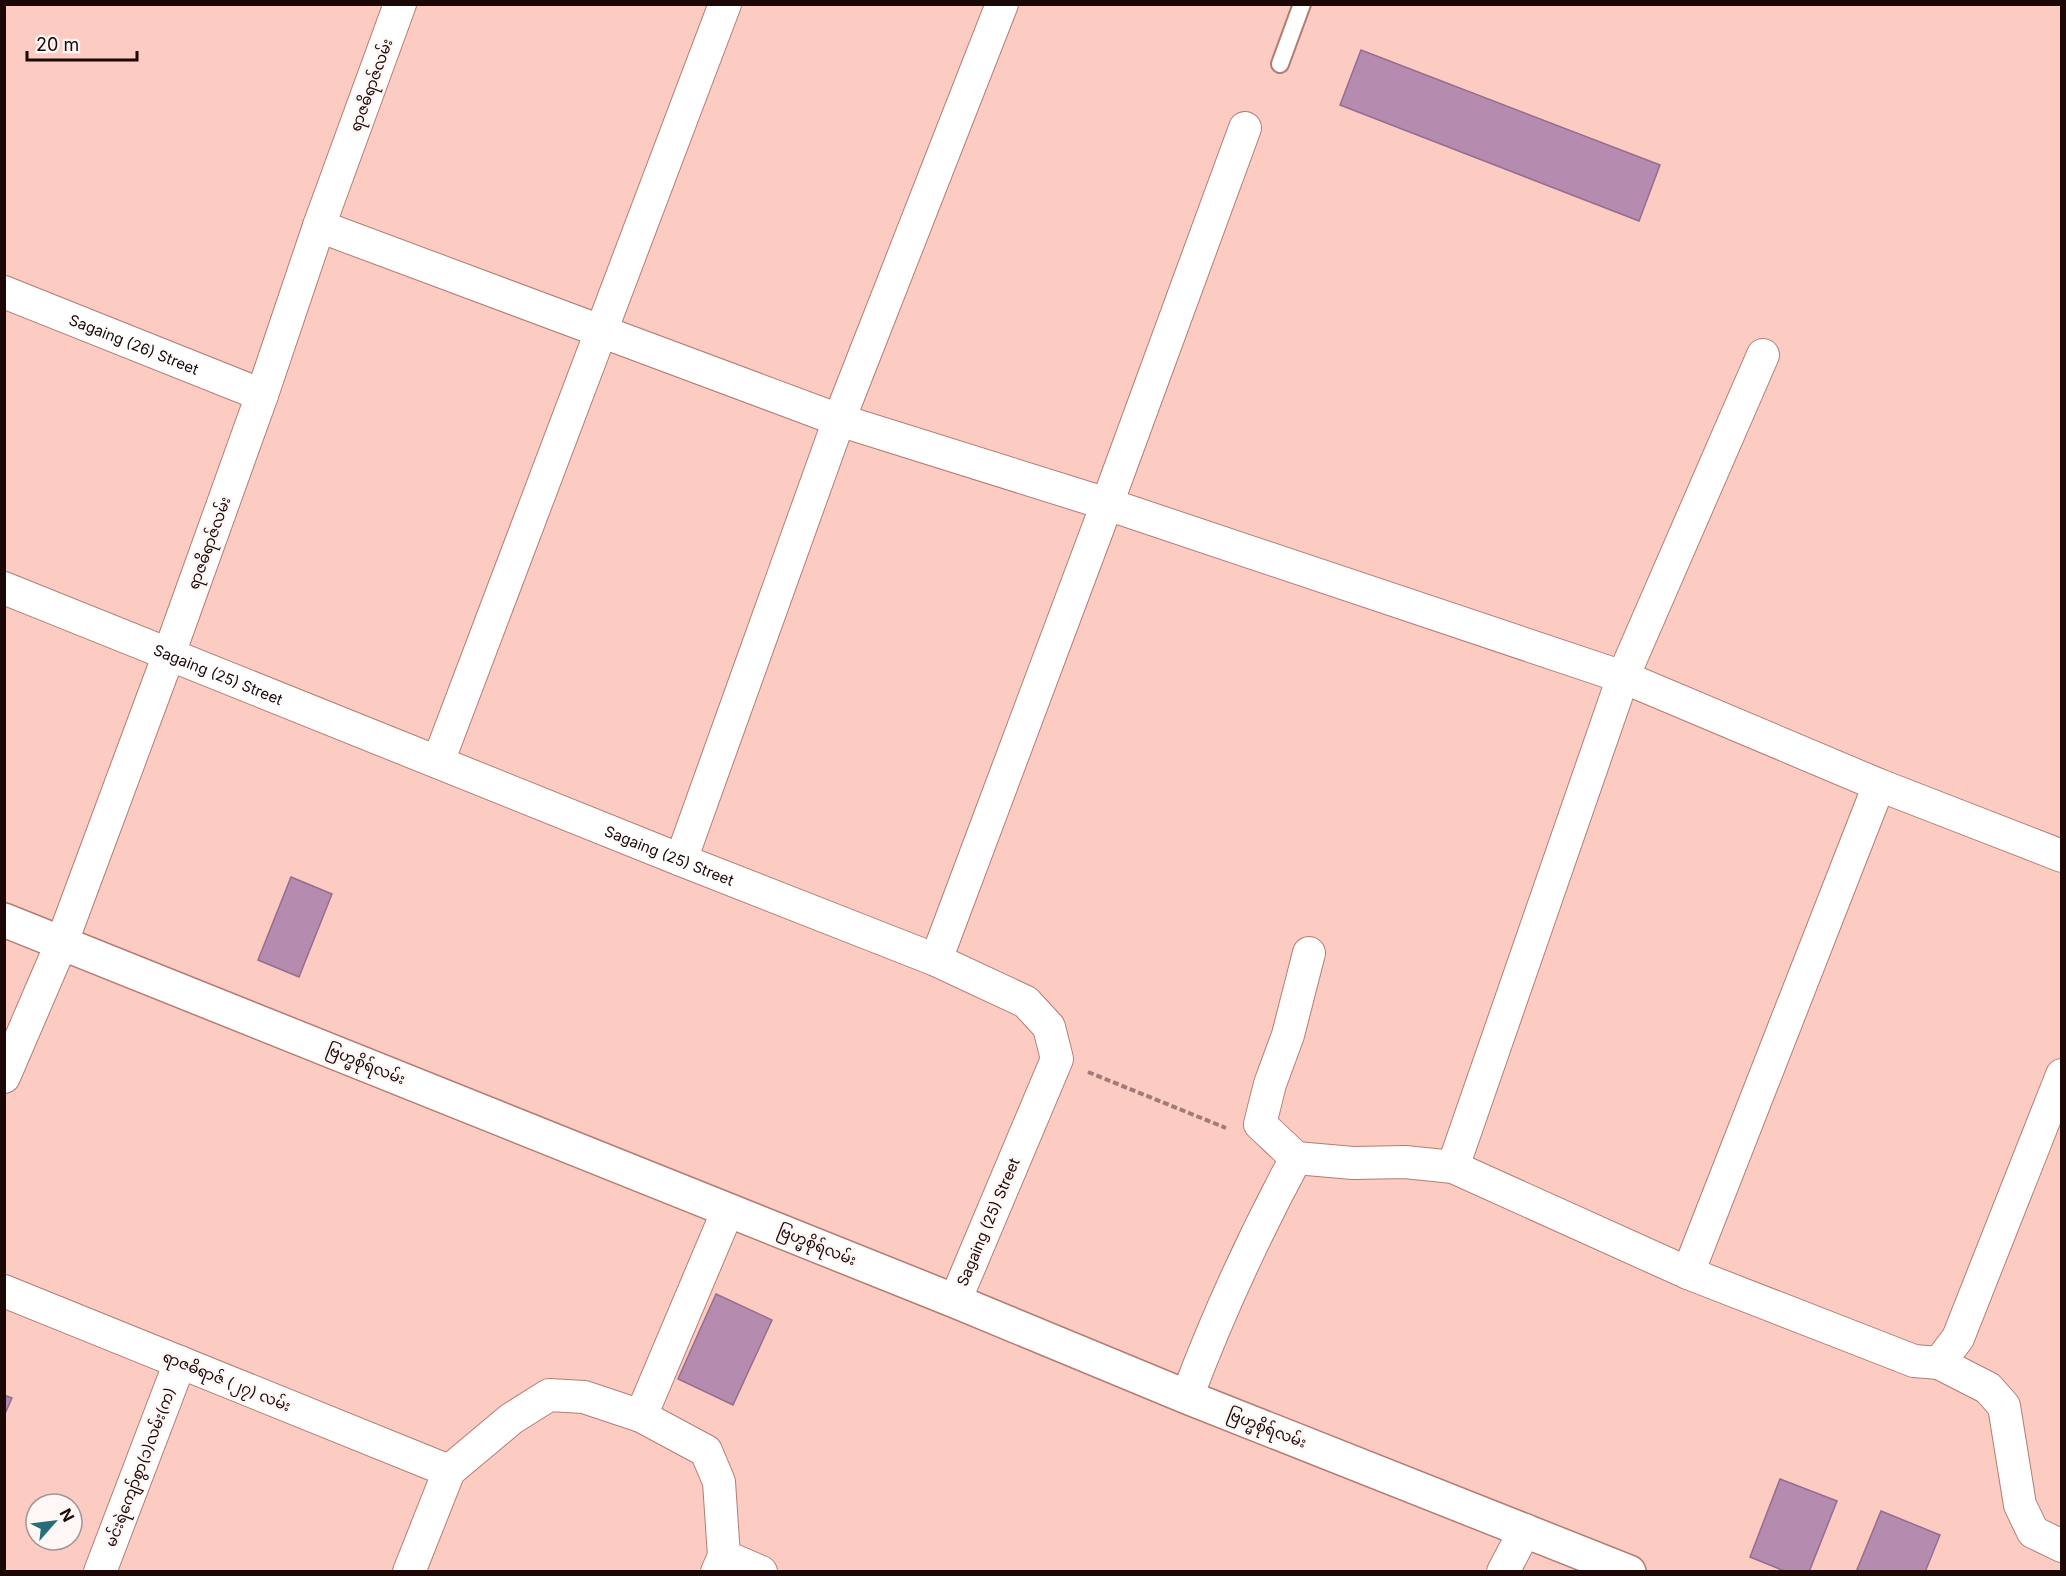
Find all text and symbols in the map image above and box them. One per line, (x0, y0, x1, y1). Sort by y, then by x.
scale bar (27, 24, 136, 62)
text: 20 m (36, 34, 79, 55)
street label: ရာဇဓိရာဇ်လမ်း (345, 36, 399, 135)
street label: Sagaing (26) Street (67, 310, 202, 378)
street label: ရာဇဓိရာဇ်လမ်း (183, 494, 237, 593)
street label: Sagaing (25) Street (151, 640, 286, 709)
street label: Sagaing (25) Street (602, 821, 737, 889)
street label: ဗြဟ္မစိုရ်လမ်း (323, 1040, 408, 1091)
street label: Sagaing (25) Street (952, 1155, 1024, 1289)
street label: ဗြဟ္မစိုရ်လမ်း (774, 1221, 859, 1272)
street label: ရာဇဓိရာဇ် (၂၇) လမ်း (159, 1347, 294, 1418)
street label: မင်းရဲကျော်စွာ(၁)လမ်း(က) (101, 1384, 182, 1551)
street label: ဗြဟ္မစိုရ်လမ်း (1224, 1404, 1309, 1455)
north arrow (24, 1492, 84, 1552)
text: N (56, 1505, 79, 1525)

